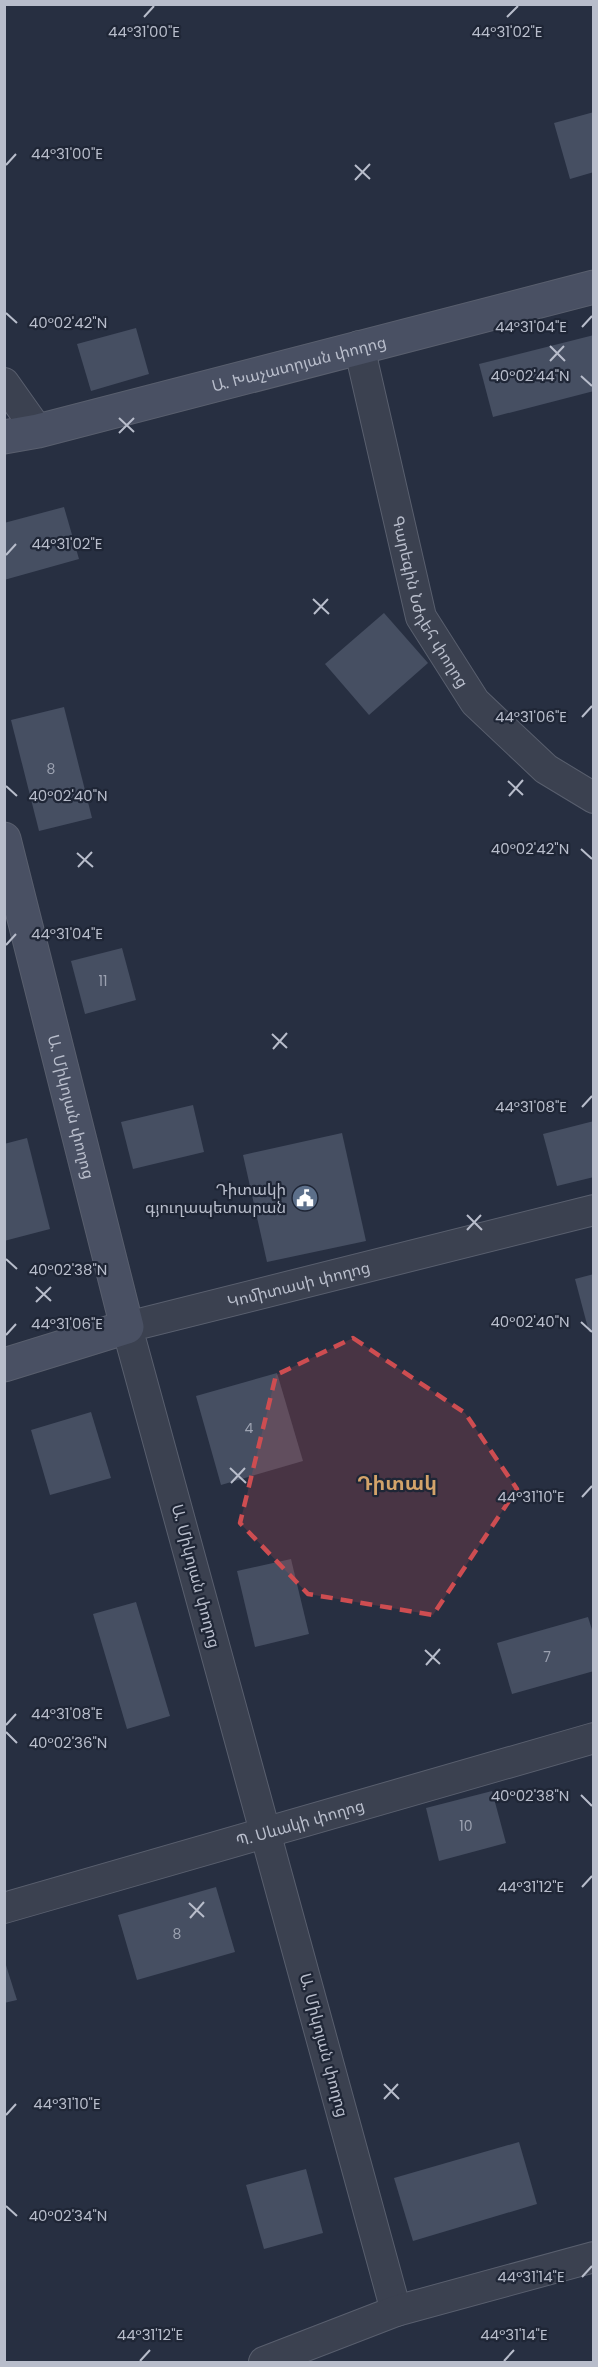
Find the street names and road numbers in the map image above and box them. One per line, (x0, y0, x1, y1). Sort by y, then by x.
street label: Ա. Խաչատրյան փողոց (209, 330, 389, 397)
street label: Գարեգին Նժդեհ փողոց (387, 513, 475, 692)
street label: Ա. Միկոյան փողոց (42, 1032, 101, 1181)
street label: Կոմիտասի փողոց (225, 1255, 372, 1313)
street label: Ա. Միկոյան փողոց (166, 1502, 226, 1650)
street label: Պ. Սևակի փողոց (233, 1793, 367, 1852)
street label: Ա. Միկոյան փողոց (294, 1971, 354, 2119)

